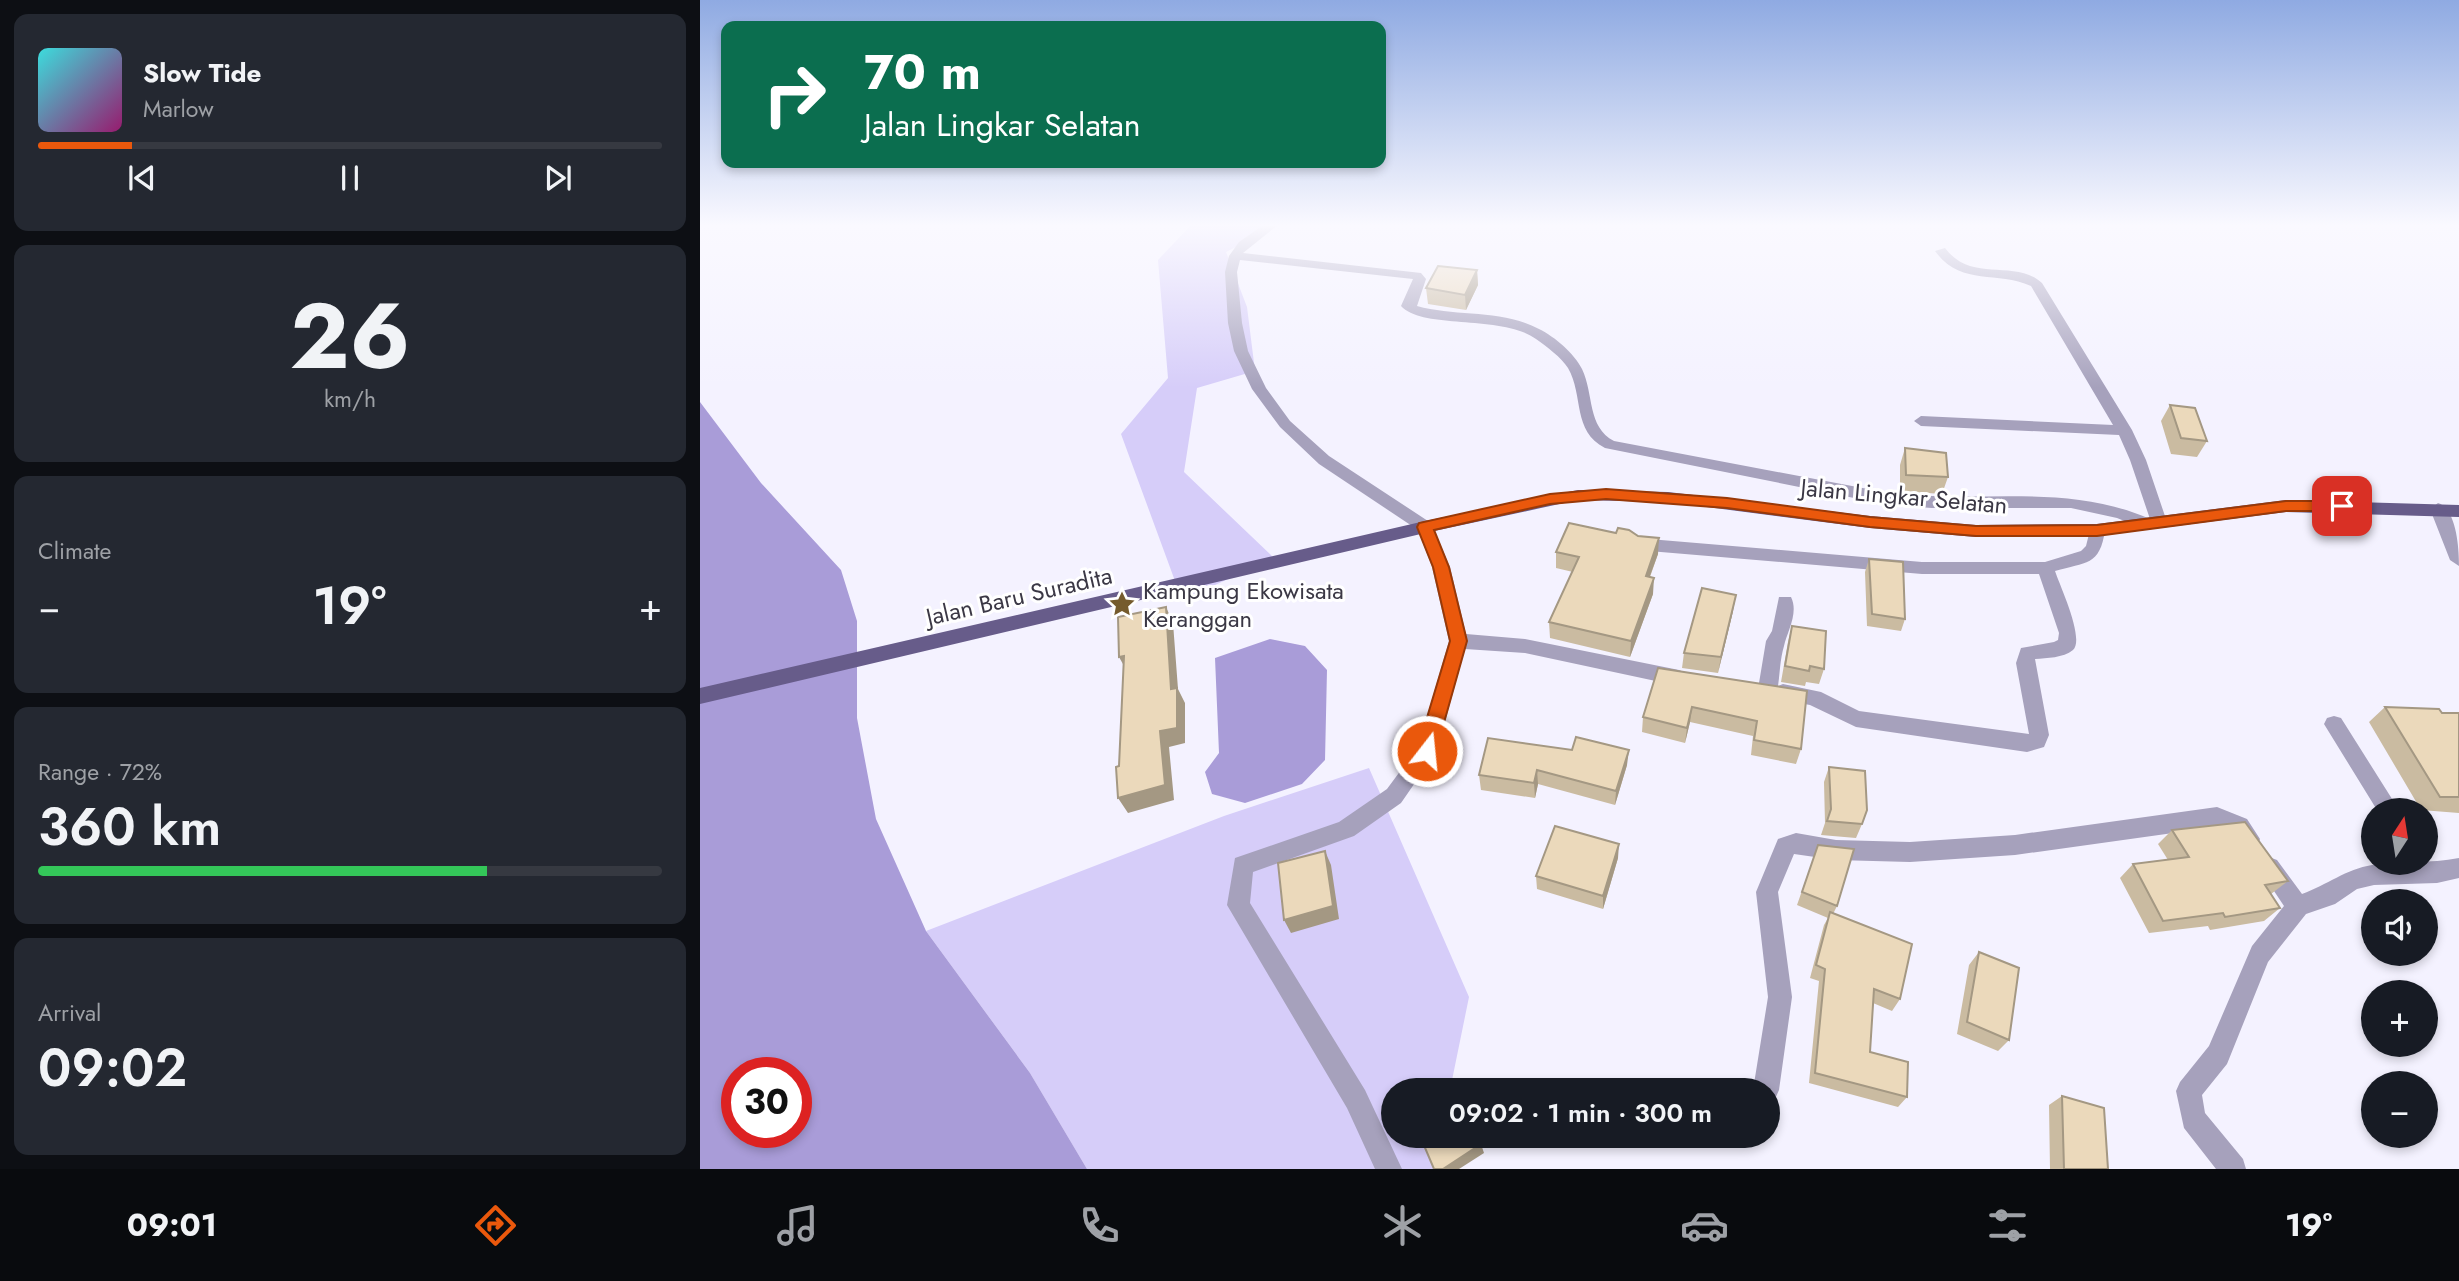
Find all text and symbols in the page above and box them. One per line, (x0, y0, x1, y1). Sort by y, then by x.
text: 70 m (864, 37, 981, 107)
icon: right (749, 49, 840, 140)
text: Slow Tide (143, 54, 262, 92)
text: Marlow (143, 92, 214, 126)
text: Jalan Lingkar Selatan (864, 102, 1141, 148)
icon: previous (123, 159, 161, 197)
icon: pause (331, 159, 369, 197)
icon: next (539, 159, 577, 197)
text: 26 (290, 271, 410, 402)
text: km/h (324, 382, 376, 416)
street label: Jalan Lingkar Selatan (1796, 469, 2009, 522)
pin (2312, 476, 2372, 536)
icon: arrive (2323, 487, 2361, 525)
text: Climate (38, 534, 111, 568)
street label: Jalan Baru Suradita (920, 558, 1115, 635)
text: 19° (313, 568, 387, 644)
place label: Kampung Ekowisata Keranggan (1143, 573, 1344, 636)
text: − (38, 579, 60, 634)
text: + (639, 579, 662, 634)
place icon: Kampung Ekowisata Keranggan (1107, 589, 1137, 619)
position arrow (1390, 714, 1464, 788)
text: Range · 72% (38, 755, 162, 789)
text: 360 km (38, 789, 221, 865)
north arrow (2361, 798, 2438, 875)
map controls (2361, 798, 2438, 1148)
button: sound (2361, 889, 2438, 966)
button: + (2361, 980, 2438, 1057)
text: Arrival (38, 996, 101, 1030)
text: 09:02 (38, 1030, 187, 1106)
speed limit sign: 30 (721, 1057, 812, 1148)
button: − (2361, 1071, 2438, 1148)
text: 09:02 · 1 min · 300 m (1449, 1094, 1712, 1132)
icon: directions (471, 1201, 520, 1250)
icon: music (773, 1201, 822, 1250)
icon: phone (1075, 1201, 1124, 1250)
icon: climate (1378, 1201, 1427, 1250)
icon: car (1680, 1201, 1729, 1250)
icon: filters (1983, 1201, 2032, 1250)
text: 09:01 (127, 1202, 217, 1248)
text: 19° (2285, 1202, 2332, 1248)

